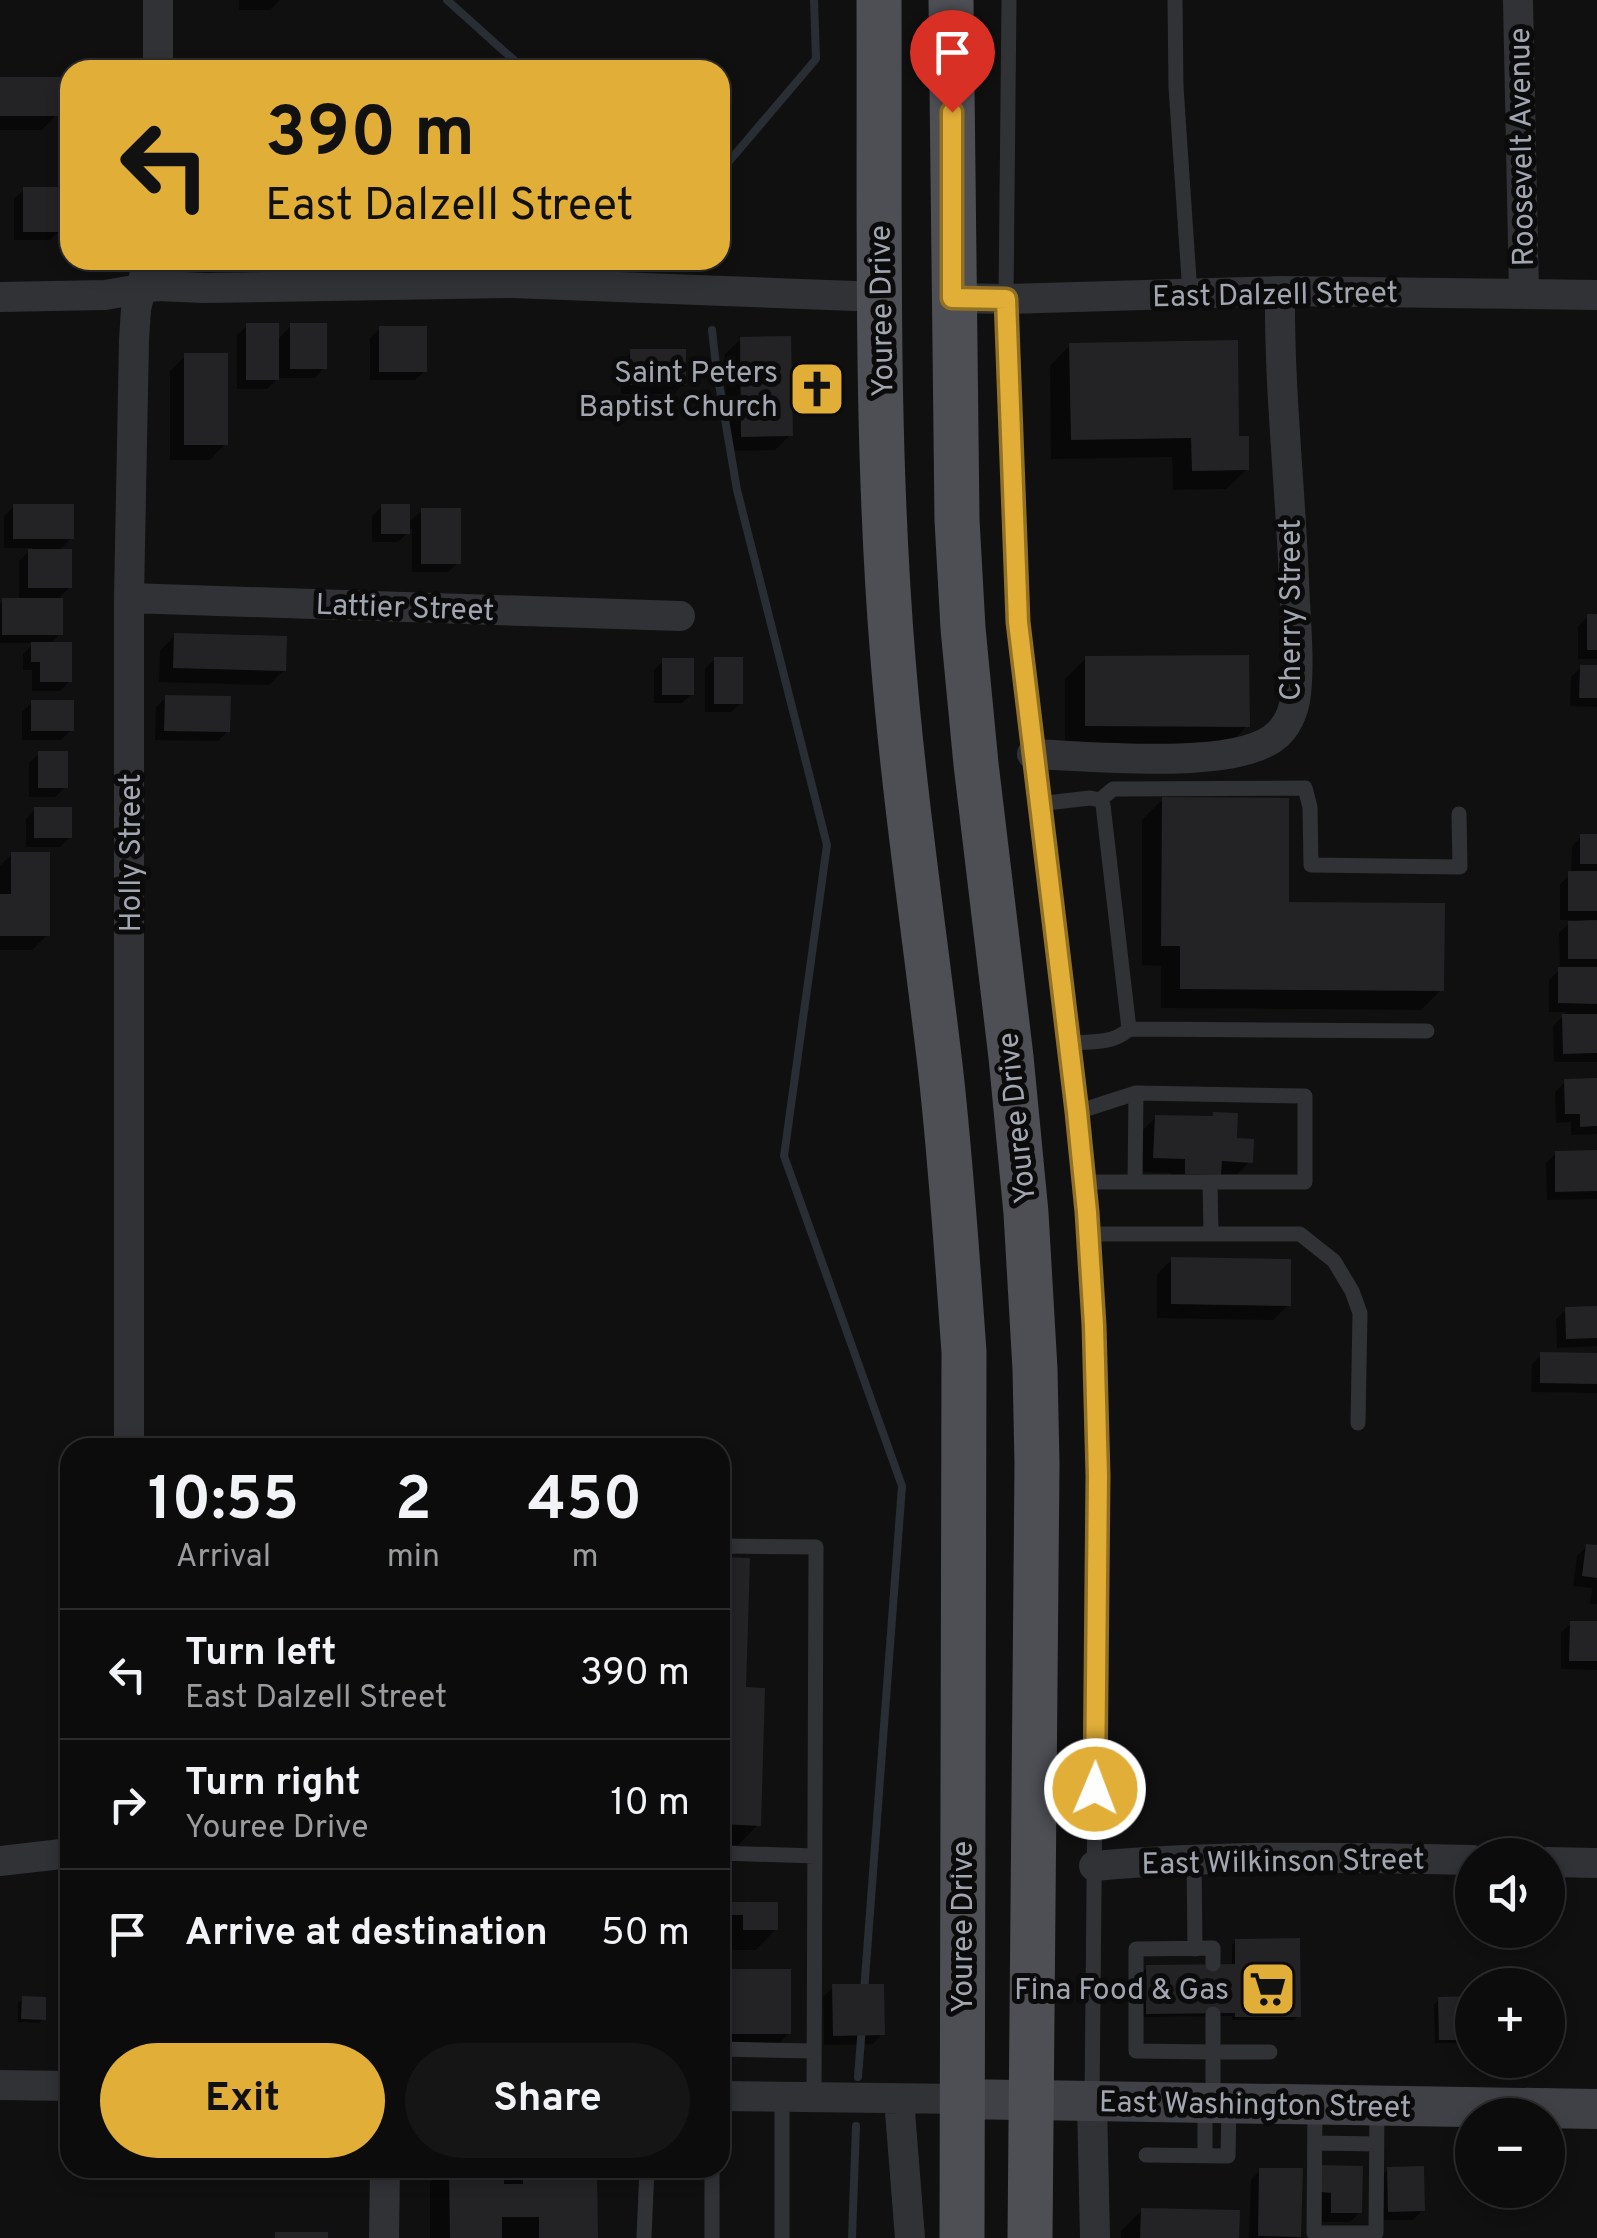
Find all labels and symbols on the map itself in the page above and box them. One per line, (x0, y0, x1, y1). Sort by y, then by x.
pin (910, 10, 995, 113)
street label: Roosevelt Avenue (1503, 27, 1544, 267)
street label: Youree Drive (864, 225, 903, 397)
street label: East Dalzell Street (1152, 276, 1398, 317)
place label: Saint Peters Baptist Church (578, 356, 778, 427)
church icon: Saint Peters Baptist Church (787, 359, 847, 419)
street label: Cherry Street (1274, 519, 1311, 701)
street label: Lattier Street (315, 588, 495, 631)
street label: Holly Street (114, 773, 151, 933)
street label: Youree Drive (991, 1030, 1046, 1205)
position arrow (1043, 1737, 1147, 1841)
street label: Youree Drive (946, 1841, 983, 2013)
street label: East Wilkinson Street (1141, 1843, 1425, 1884)
supermarket icon: Fina Food & Gas (1238, 1959, 1298, 2019)
place label: Fina Food & Gas (1014, 1973, 1229, 2010)
street label: East Washington Street (1098, 2085, 1411, 2128)

